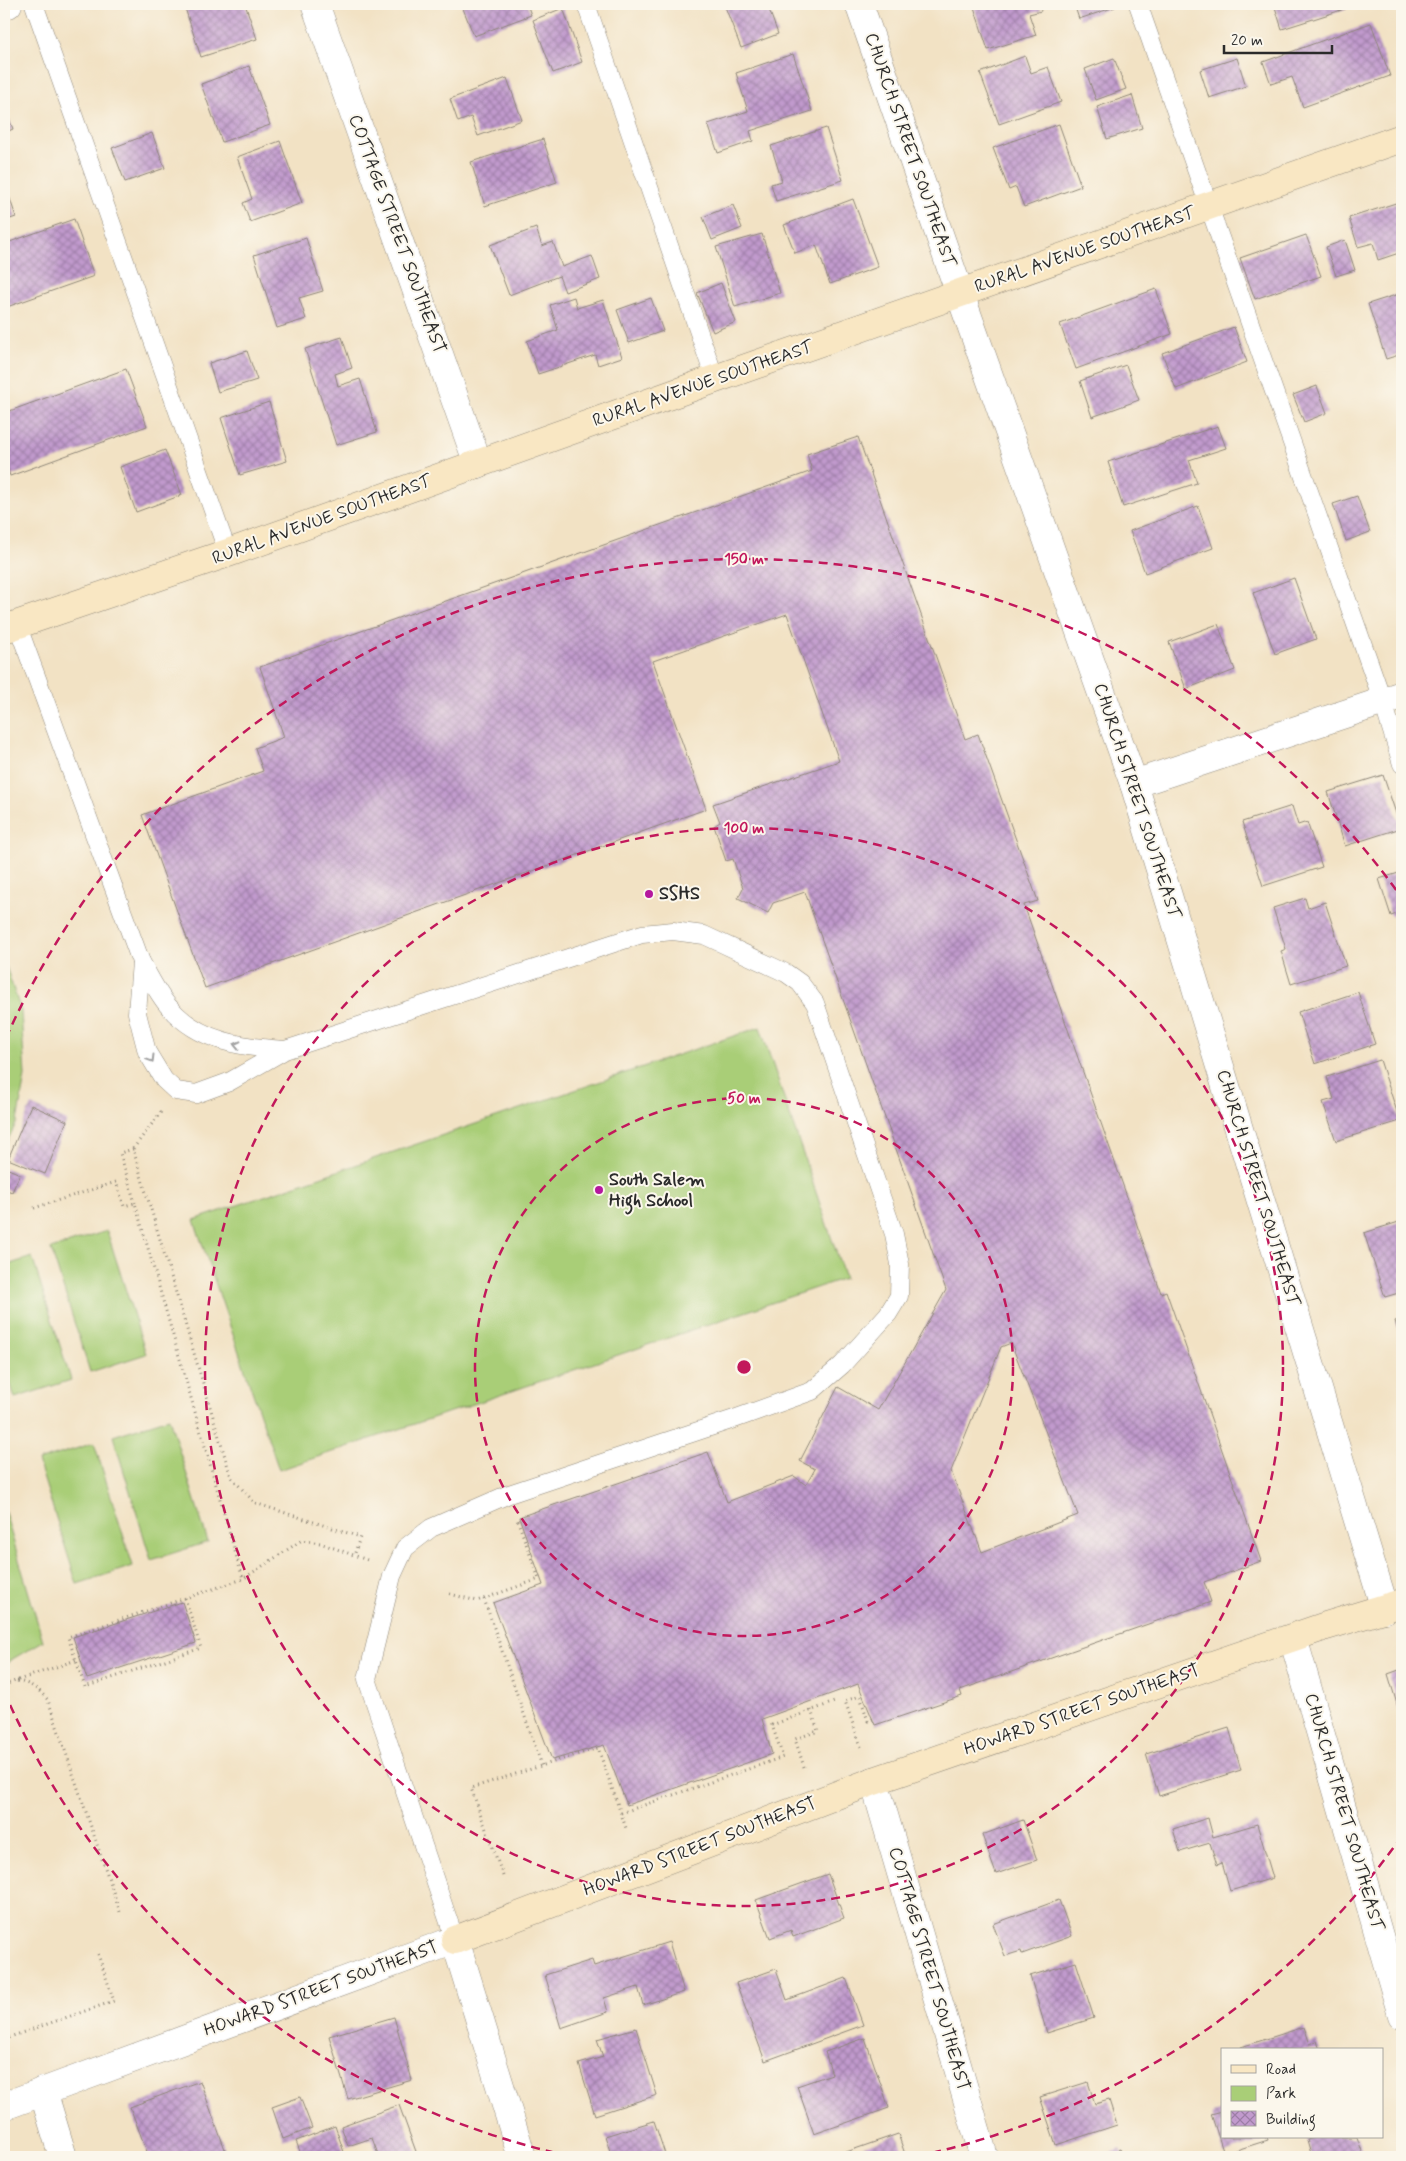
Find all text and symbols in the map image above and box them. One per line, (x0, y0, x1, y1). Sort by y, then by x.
scale bar (1224, 22, 1331, 54)
street label: CHURCH STREET SOUTHEAST (859, 30, 962, 271)
text: 20 m (1231, 31, 1263, 51)
street label: COTTAGE STREET SOUTHEAST (342, 111, 452, 357)
street label: RURAL AVENUE SOUTHEAST (972, 201, 1199, 299)
street label: RURAL AVENUE SOUTHEAST (590, 335, 817, 433)
street label: RURAL AVENUE SOUTHEAST (209, 469, 436, 571)
text: 150 m (724, 550, 764, 570)
street label: CHURCH STREET SOUTHEAST (1088, 680, 1187, 922)
text: 100 m (724, 819, 764, 839)
place label: SSHS (659, 882, 700, 906)
marker: SSHS (643, 888, 655, 900)
one-way arrow (232, 1040, 241, 1051)
one-way arrow (145, 1053, 155, 1062)
street label: CHURCH STREET SOUTHEAST (1211, 1067, 1306, 1310)
text: 50 m (727, 1089, 761, 1109)
place label: South Salem High School (609, 1168, 705, 1215)
marker: South Salem High School (593, 1184, 605, 1196)
centre of rings (735, 1358, 753, 1376)
street label: HOWARD STREET SOUTHEAST (961, 1658, 1203, 1762)
street label: CHURCH STREET SOUTHEAST (1299, 1690, 1390, 1934)
street label: HOWARD STREET SOUTHEAST (580, 1791, 820, 1903)
street label: COTTAGE STREET SOUTHEAST (883, 1844, 975, 2094)
street label: HOWARD STREET SOUTHEAST (200, 1935, 442, 2043)
legend (1221, 2048, 1384, 2138)
text: Road (1266, 2060, 1296, 2080)
text: Park (1266, 2084, 1296, 2104)
text: Building (1266, 2110, 1316, 2131)

